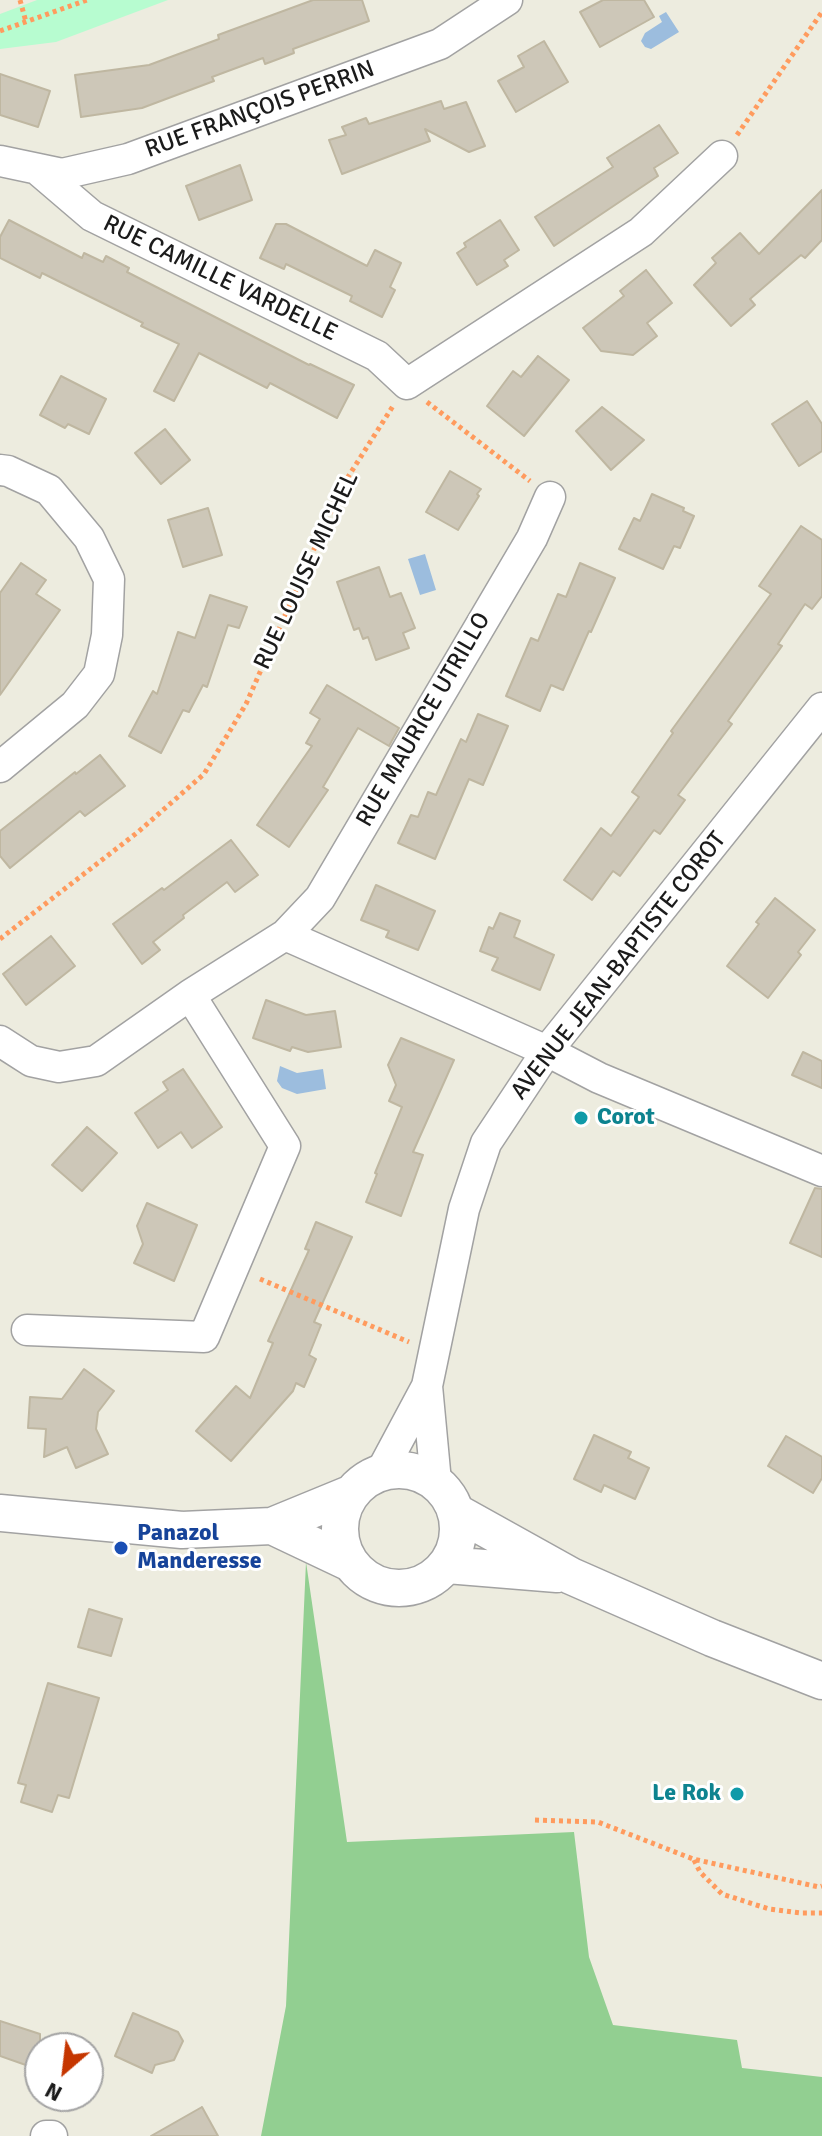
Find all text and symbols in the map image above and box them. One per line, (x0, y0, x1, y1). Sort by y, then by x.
street label: RUE FRANÇOIS PERRIN (141, 55, 379, 165)
street label: RUE CAMILLE VARDELLE (98, 210, 342, 348)
street label: RUE LOUISE MICHEL (249, 468, 365, 674)
street label: RUE MAURICE UTRILLO (351, 608, 497, 832)
street label: AVENUE JEAN-BAPTISTE COROT (505, 826, 733, 1106)
place label: Corot (597, 1104, 655, 1132)
marker: Corot (572, 1109, 590, 1127)
place label: Panazol Manderesse (137, 1520, 262, 1576)
marker: Panazol Manderesse (112, 1539, 130, 1557)
place label: Le Rok (652, 1780, 721, 1808)
marker: Le Rok (728, 1785, 746, 1803)
north arrow (24, 2032, 104, 2112)
text: N (40, 2076, 67, 2107)

